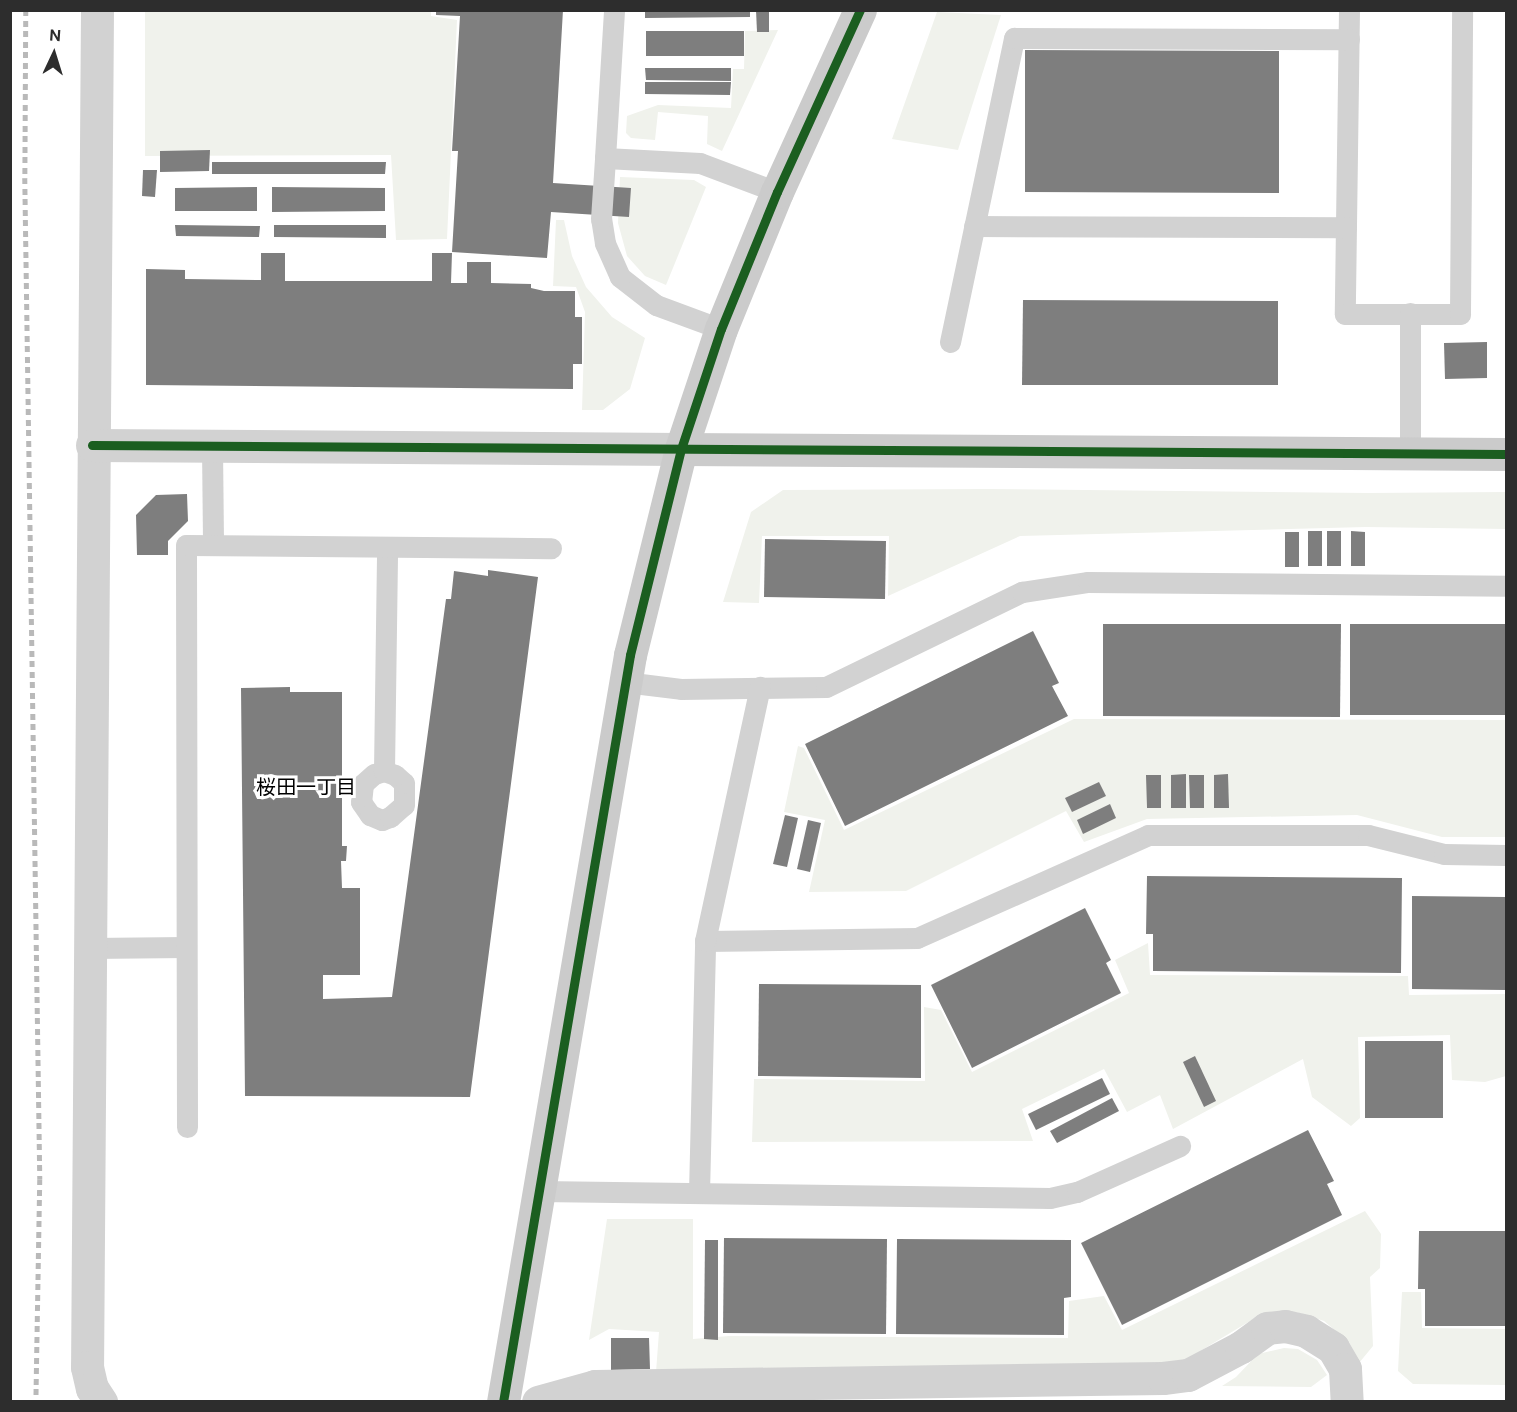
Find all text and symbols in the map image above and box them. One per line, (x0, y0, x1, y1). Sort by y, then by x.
north arrow (24, 24, 84, 84)
text: N (49, 25, 62, 46)
district label: 桜田一丁目 (256, 775, 356, 799)

